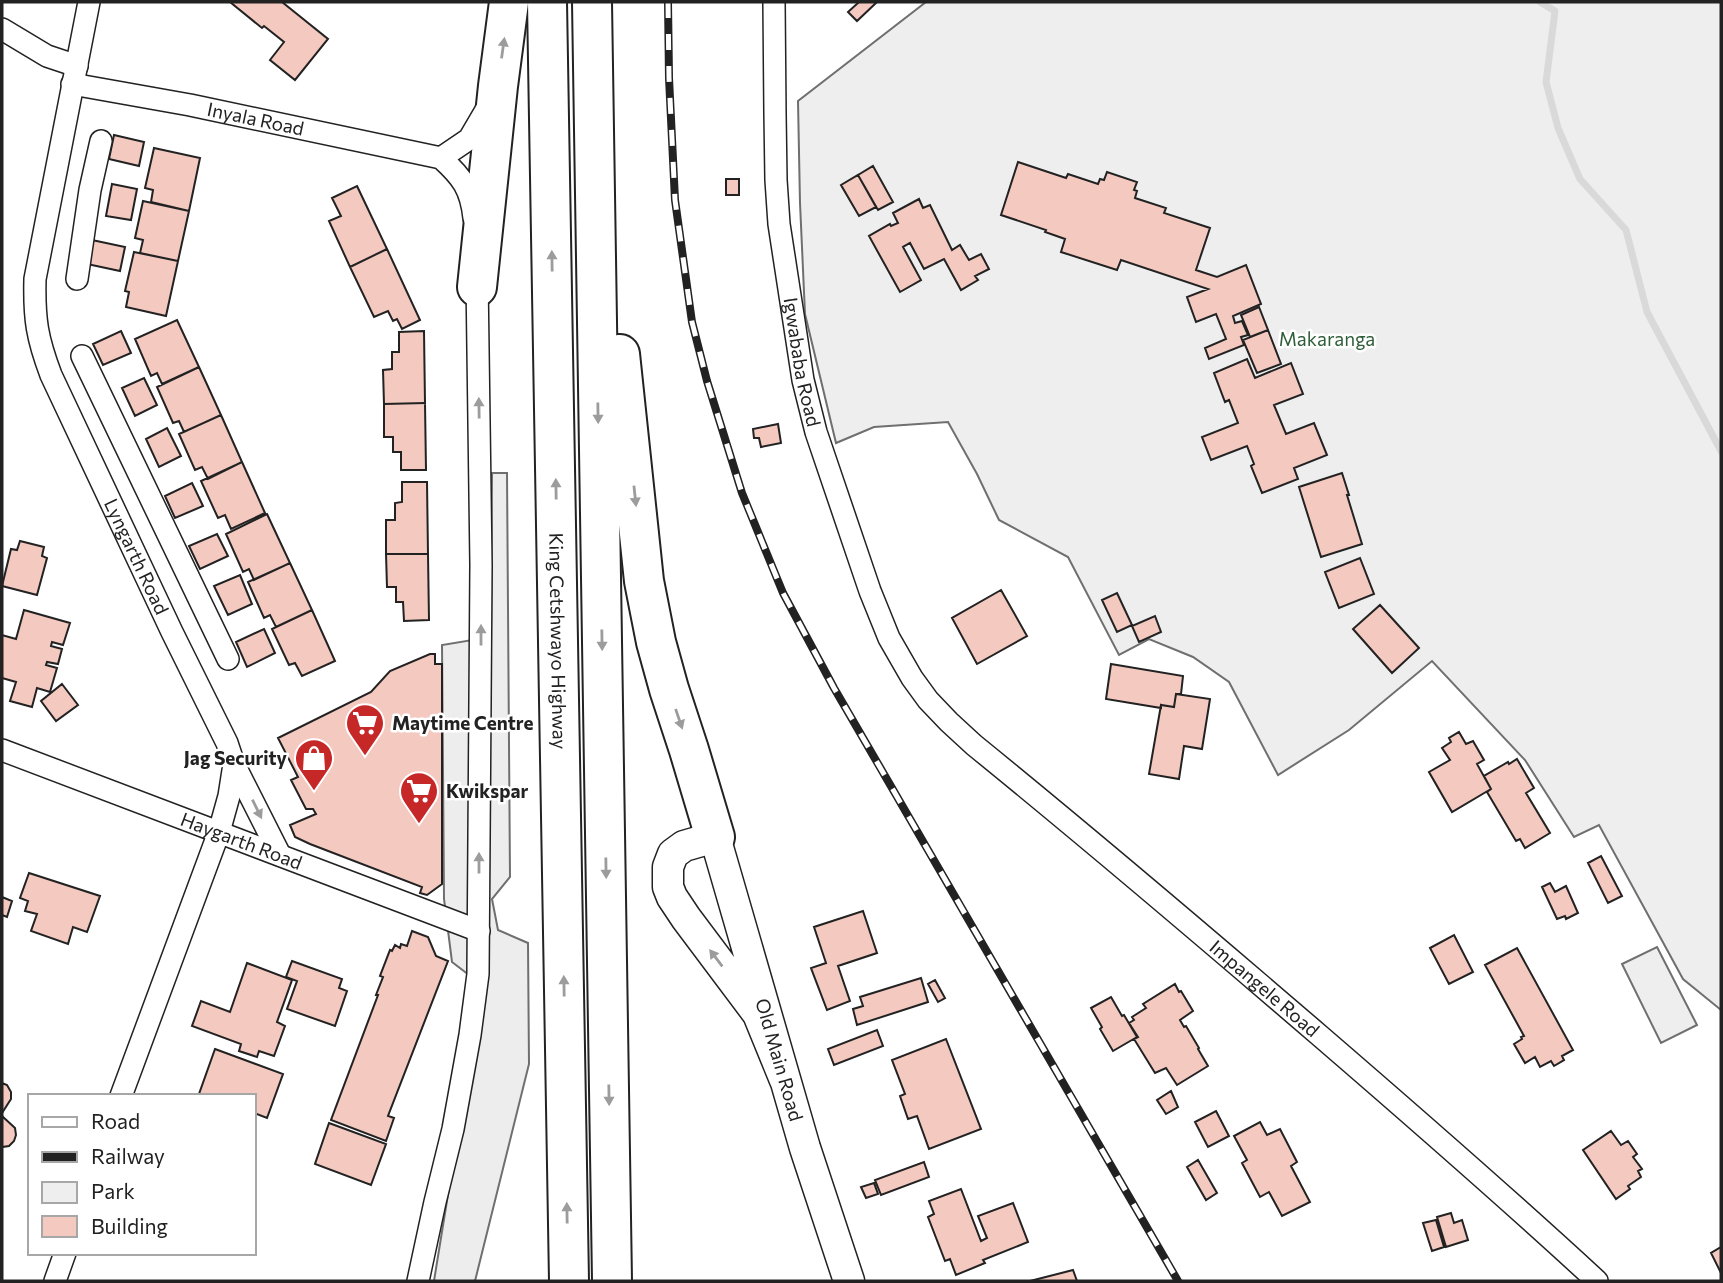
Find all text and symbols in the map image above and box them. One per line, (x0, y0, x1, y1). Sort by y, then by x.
one-way arrow (497, 37, 508, 59)
street label: Inyala Road (205, 97, 306, 140)
one-way arrow (546, 250, 558, 272)
street label: Igwababa Road (779, 296, 826, 429)
park label: Makaranga (1279, 327, 1375, 350)
one-way arrow (473, 397, 485, 419)
one-way arrow (592, 402, 604, 424)
one-way arrow (550, 477, 562, 499)
one-way arrow (630, 485, 641, 507)
street label: Lyngarth Road (100, 495, 174, 618)
street label: King Cetshwayo Highway (545, 532, 572, 749)
one-way arrow (475, 624, 487, 646)
one-way arrow (596, 630, 608, 652)
supermarket icon: Maytime Centre (344, 702, 386, 757)
one-way arrow (674, 708, 685, 729)
place label: Maytime Centre (392, 711, 533, 734)
shop icon: Jag Security (293, 737, 335, 792)
place label: Jag Security (184, 746, 288, 769)
supermarket icon: Kwikspar (398, 770, 440, 825)
place label: Kwikspar (446, 779, 528, 802)
one-way arrow (251, 799, 263, 819)
street label: Haygarth Road (178, 807, 305, 874)
one-way arrow (473, 852, 485, 874)
one-way arrow (600, 857, 611, 879)
street label: Impangele Road (1205, 935, 1324, 1041)
one-way arrow (709, 949, 723, 967)
one-way arrow (558, 974, 570, 996)
street label: Old Main Road (751, 996, 809, 1124)
one-way arrow (603, 1085, 615, 1107)
legend (28, 1094, 256, 1255)
text: Road (91, 1108, 140, 1133)
text: Railway (91, 1143, 165, 1168)
text: Park (91, 1178, 135, 1203)
one-way arrow (562, 1202, 573, 1224)
text: Building (91, 1213, 168, 1238)

